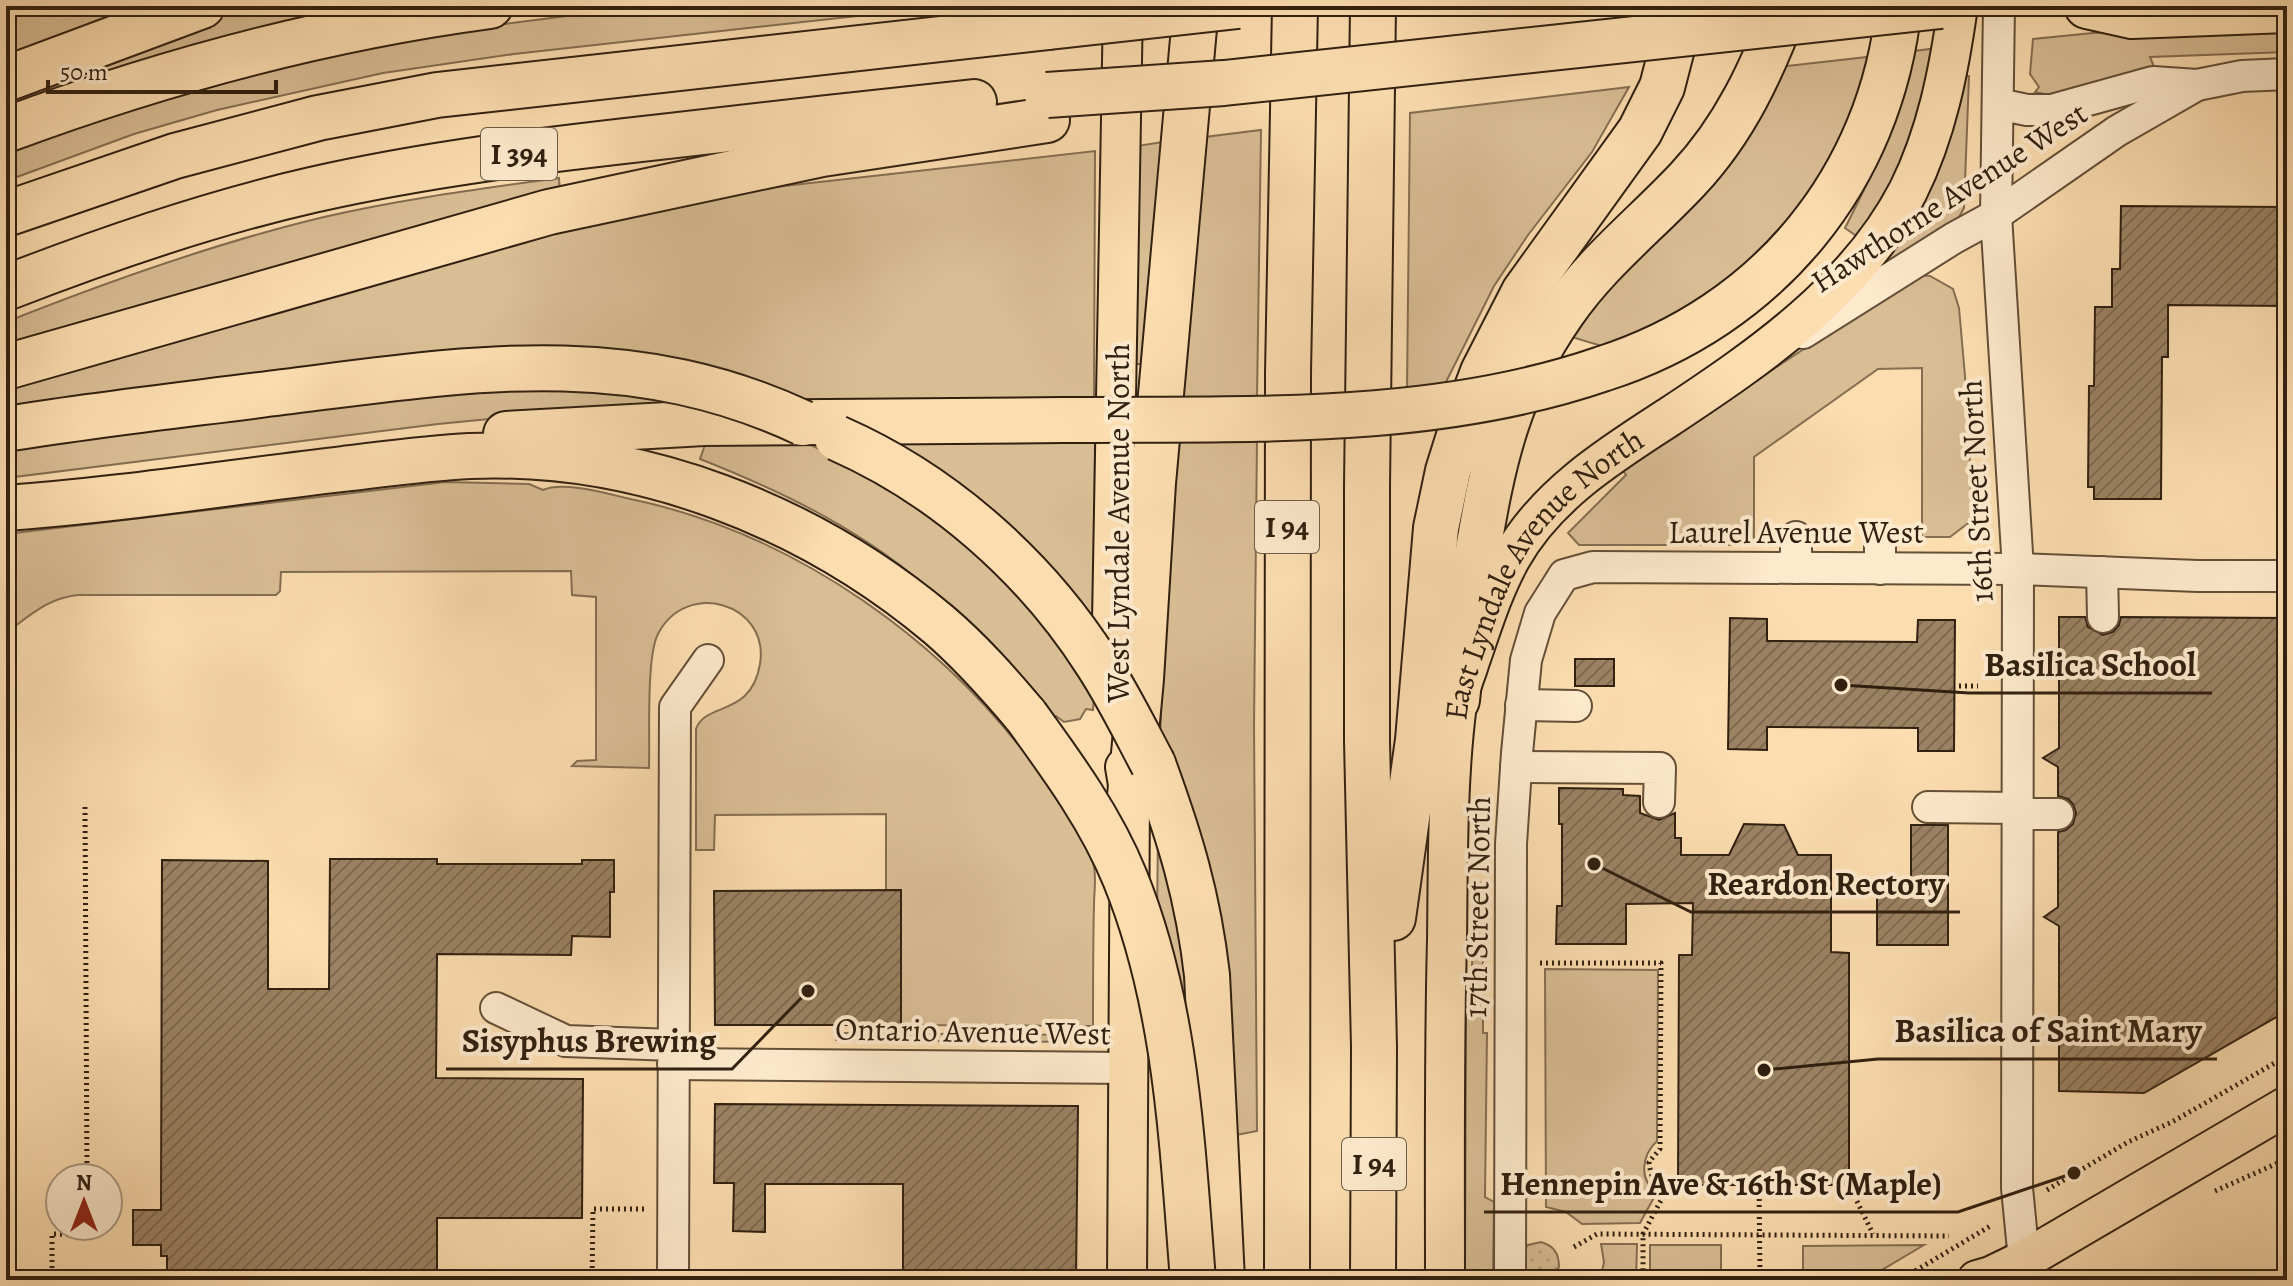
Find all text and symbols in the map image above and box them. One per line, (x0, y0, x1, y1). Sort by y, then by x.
scale bar (48, 44, 276, 94)
text: 50 m (60, 56, 108, 88)
street label: Hawthorne Avenue West (1802, 91, 2096, 303)
road number: I 394 (481, 128, 557, 180)
street label: West Lyndale Avenue North (1096, 343, 1140, 704)
street label: 16th Street North (1948, 379, 2004, 603)
street label: East Lyndale Avenue North (1433, 418, 1652, 722)
road number: I 94 (1255, 501, 1319, 553)
street label: Laurel Avenue West (1668, 510, 1924, 554)
callout: Basilica School (1969, 635, 2212, 693)
text: Basilica School (1984, 641, 2196, 688)
street label: 17th Street North (1453, 796, 1501, 1018)
callout: Reardon Rectory (1691, 854, 1960, 912)
text: Reardon Rectory (1707, 860, 1946, 907)
callout: Basilica of Saint Mary (1878, 1001, 2217, 1059)
street label: Ontario Avenue West (835, 1007, 1111, 1055)
text: Basilica of Saint Mary (1894, 1007, 2203, 1054)
callout: Sisyphus Brewing (446, 1011, 732, 1069)
text: Sisyphus Brewing (462, 1017, 717, 1064)
road number: I 94 (1342, 1138, 1406, 1190)
callout: Hennepin Ave & 16th St (Maple) (1484, 1154, 1958, 1212)
text: Hennepin Ave & 16th St (Maple) (1500, 1160, 1942, 1207)
north arrow (44, 1162, 124, 1242)
text: N (76, 1168, 92, 1198)

